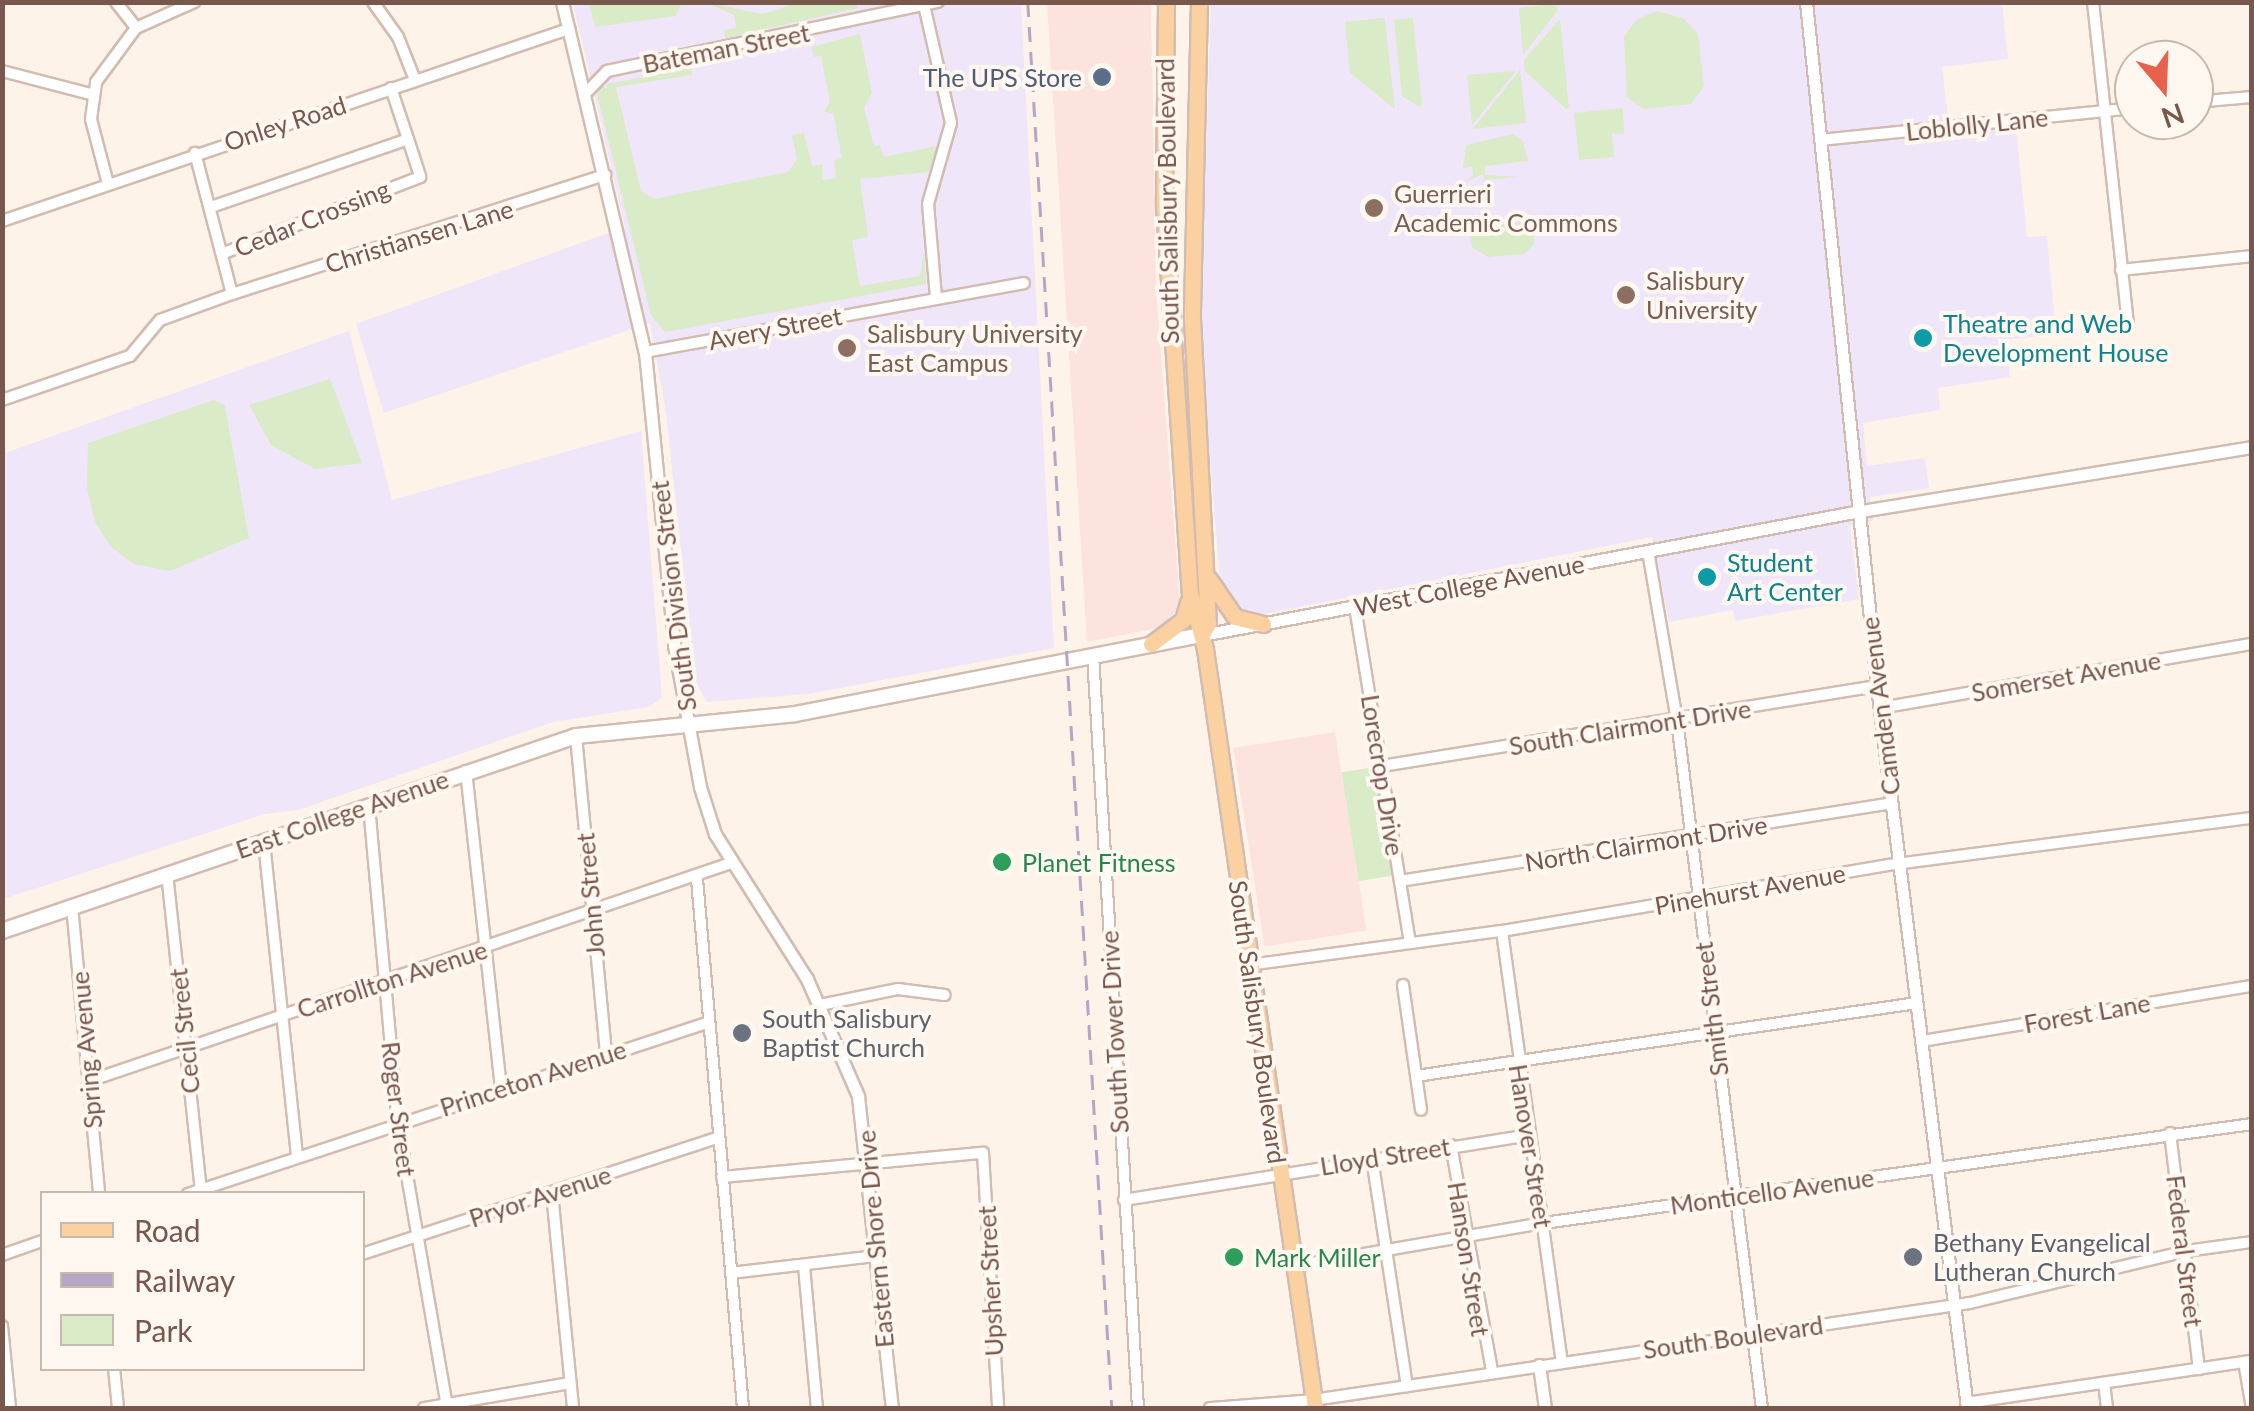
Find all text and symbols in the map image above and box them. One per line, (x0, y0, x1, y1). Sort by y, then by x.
street label: Bateman Street (640, 17, 812, 79)
north arrow (2114, 40, 2214, 140)
street label: South Salisbury Boulevard (1150, 58, 1184, 344)
place label: The UPS Store (923, 62, 1082, 92)
marker: The UPS Store (1091, 66, 1113, 88)
street label: Onley Road (220, 89, 350, 157)
text: N (2157, 97, 2189, 136)
street label: Loblolly Lane (1904, 102, 2050, 146)
street label: Cedar Crossing (230, 173, 394, 263)
place label: Guerrieri Academic Commons (1394, 179, 1618, 238)
street label: Christiansen Lane (321, 193, 517, 279)
marker: Guerrieri Academic Commons (1363, 197, 1385, 219)
place label: Salisbury University (1646, 266, 1757, 325)
marker: Salisbury University (1615, 284, 1637, 306)
street label: Avery Street (705, 300, 845, 356)
place label: Theatre and Web Development House (1943, 309, 2168, 368)
place label: Salisbury University East Campus (867, 319, 1083, 378)
marker: Theatre and Web Development House (1912, 327, 1934, 349)
marker: Salisbury University East Campus (836, 337, 858, 359)
street label: South Division Street (644, 479, 702, 713)
street label: West College Avenue (1351, 548, 1587, 622)
place label: Student Art Center (1727, 548, 1843, 607)
marker: Student Art Center (1696, 566, 1718, 588)
street label: Camden Avenue (1854, 615, 1906, 797)
street label: Somerset Avenue (1969, 645, 2163, 707)
street label: Lorecrop Drive (1355, 692, 1411, 858)
street label: South Clairmont Drive (1507, 693, 1753, 761)
street label: East College Avenue (231, 763, 453, 865)
street label: North Clairmont Drive (1523, 809, 1769, 877)
street label: John Street (570, 832, 610, 958)
place label: Planet Fitness (1022, 847, 1176, 877)
marker: Planet Fitness (991, 851, 1013, 873)
street label: Pinehurst Avenue (1652, 857, 1848, 921)
street label: South Salisbury Boulevard (1223, 878, 1293, 1166)
street label: South Tower Drive (1094, 929, 1134, 1135)
street label: Carrollton Avenue (293, 934, 491, 1024)
street label: Smith Street (1688, 940, 1734, 1078)
street label: Cecil Street (163, 967, 205, 1095)
street label: Spring Avenue (64, 970, 108, 1130)
street label: Forest Lane (2022, 987, 2152, 1039)
place label: South Salisbury Baptist Church (762, 1004, 931, 1063)
marker: South Salisbury Baptist Church (731, 1022, 753, 1044)
street label: Princeton Avenue (436, 1034, 630, 1122)
street label: Roger Street (376, 1040, 422, 1178)
street label: Hanover Street (1503, 1062, 1559, 1230)
street label: Eastern Shore Drive (851, 1129, 899, 1349)
street label: Lloyd Street (1318, 1131, 1452, 1181)
street label: Pryor Avenue (465, 1159, 615, 1233)
street label: Monticello Avenue (1668, 1162, 1876, 1220)
street label: Federal Street (2161, 1173, 2209, 1329)
street label: Hanson Street (1442, 1179, 1496, 1339)
legend (40, 1191, 365, 1371)
street label: Upsher Street (971, 1205, 1009, 1357)
text: Road (134, 1212, 201, 1248)
place label: Bethany Evangelical Lutheran Church (1933, 1228, 2151, 1287)
place label: Mark Miller (1254, 1242, 1381, 1272)
marker: Mark Miller (1223, 1246, 1245, 1268)
marker: Bethany Evangelical Lutheran Church (1902, 1246, 1924, 1268)
text: Railway (134, 1262, 235, 1298)
street label: South Boulevard (1641, 1310, 1825, 1364)
text: Park (134, 1312, 193, 1348)

